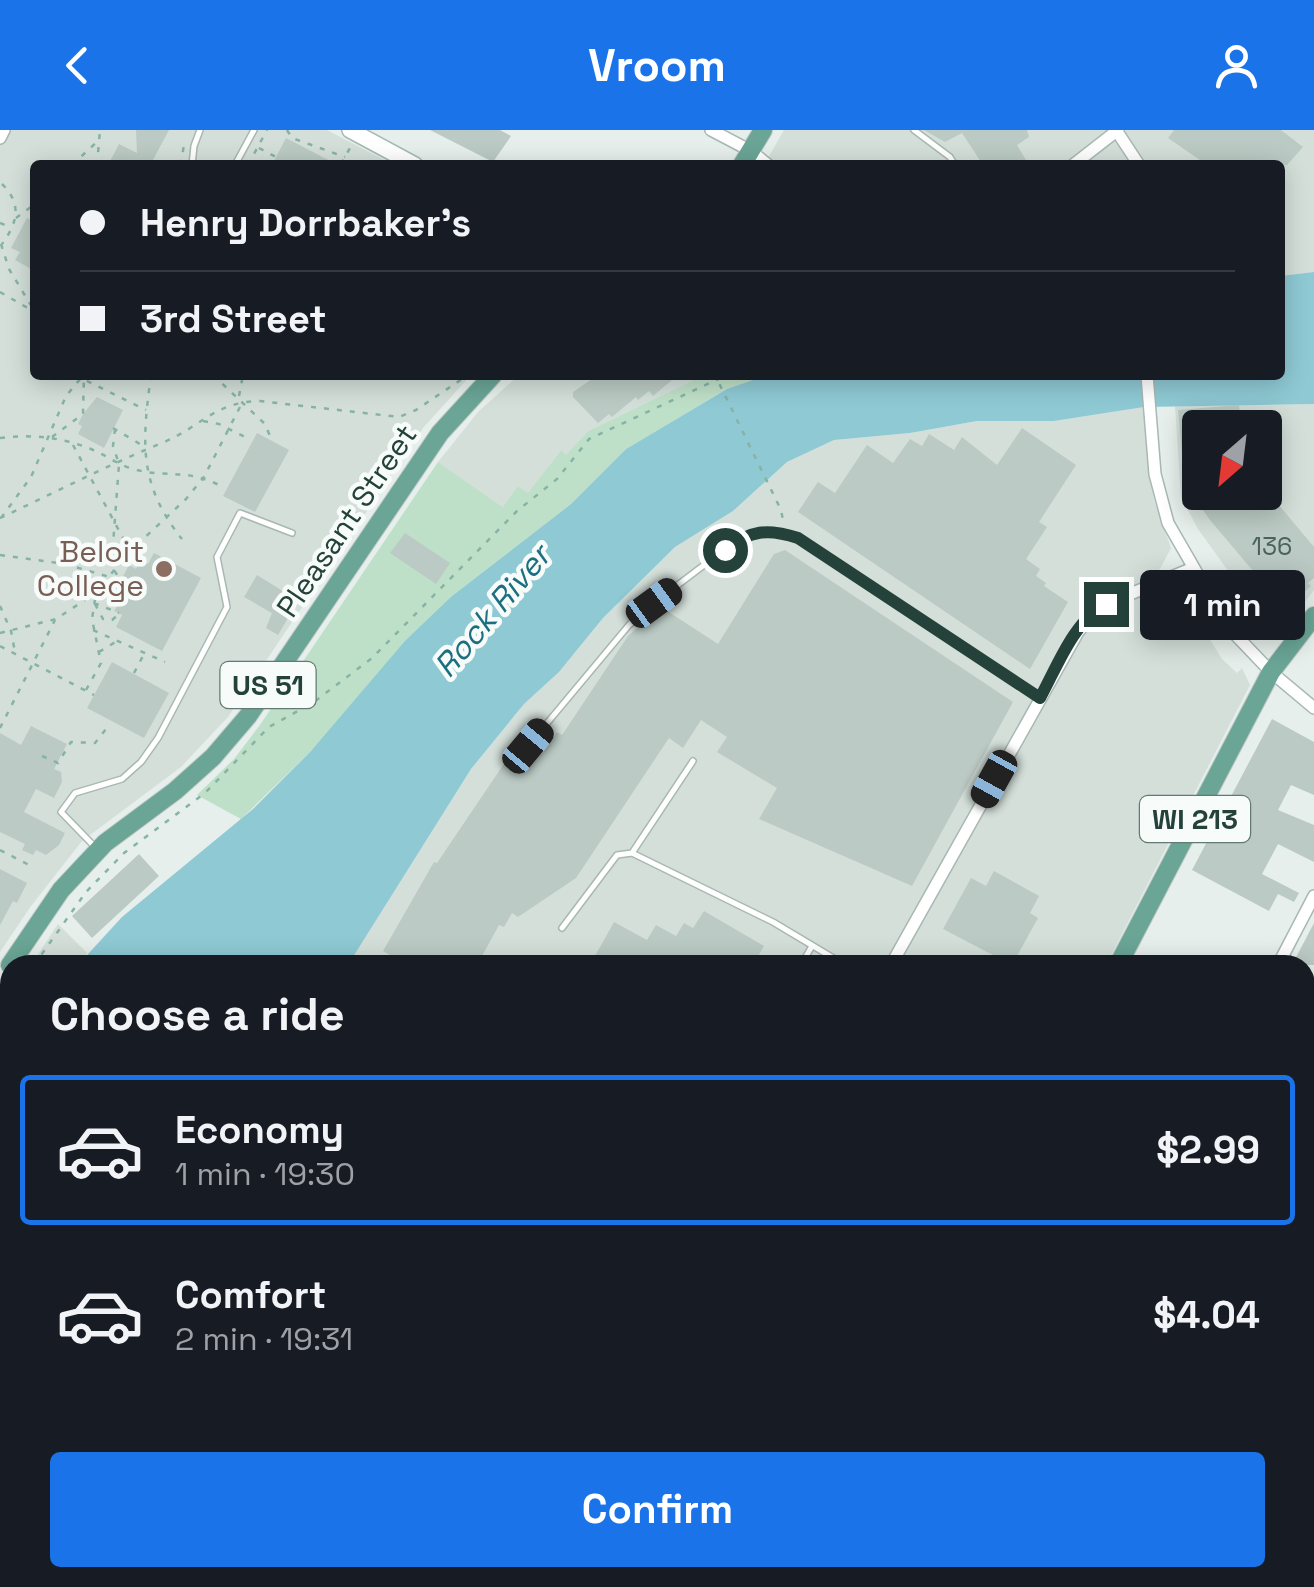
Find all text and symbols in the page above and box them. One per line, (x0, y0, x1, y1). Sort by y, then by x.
text: Vroom (588, 37, 726, 94)
icon: back (50, 38, 105, 93)
icon: person (1209, 38, 1264, 93)
text: Henry Dorrbaker's (140, 199, 471, 247)
text: 3rd Street (140, 295, 327, 343)
north arrow (1182, 410, 1282, 510)
map controls (1182, 410, 1282, 510)
street label: Pleasant Street (268, 417, 425, 625)
route start (703, 528, 748, 573)
house number: 136 (1252, 530, 1292, 562)
place label: Beloit College (37, 532, 144, 605)
water label: Rock River (425, 535, 561, 685)
marker: Beloit College (153, 558, 175, 580)
callout: 1 min (1141, 569, 1306, 639)
car (621, 573, 687, 633)
route end (1084, 582, 1129, 627)
text: 1 min (1183, 585, 1262, 625)
road number: US 51 (220, 662, 316, 708)
car (497, 713, 559, 779)
car (966, 745, 1022, 813)
road number: WI 213 (1140, 796, 1250, 842)
text: Choose a ride (50, 986, 345, 1043)
icon: car (55, 1105, 145, 1195)
text: Economy (175, 1106, 344, 1154)
text: $2.99 (1156, 1126, 1260, 1174)
text: 1 min · 19:30 (175, 1154, 355, 1194)
icon: car (55, 1270, 145, 1360)
text: Comfort (175, 1271, 326, 1319)
text: $4.04 (1153, 1291, 1260, 1339)
text: 2 min · 19:31 (175, 1319, 353, 1359)
button: Confirm (50, 1452, 1265, 1567)

